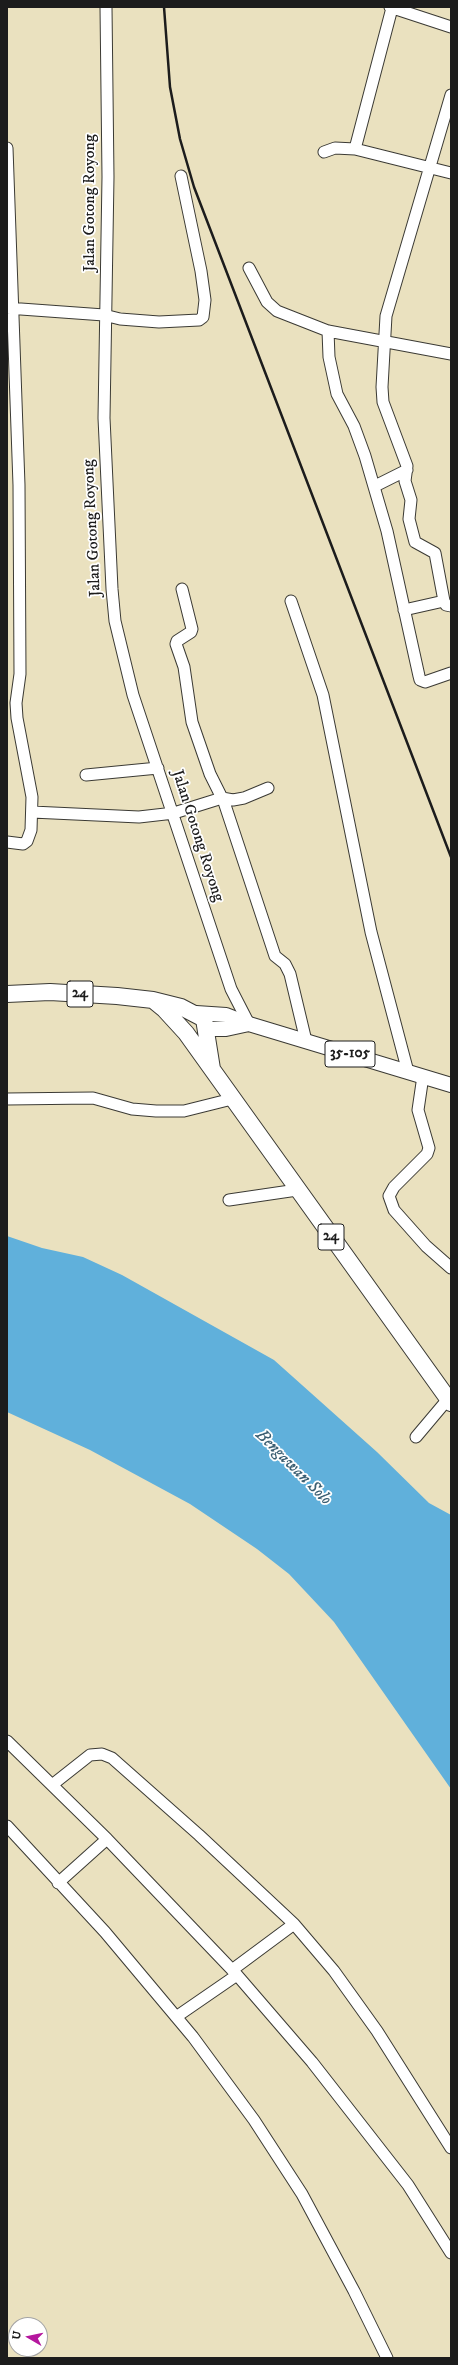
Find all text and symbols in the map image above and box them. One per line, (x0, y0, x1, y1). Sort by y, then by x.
street label: Jalan Gotong Royong (81, 134, 101, 272)
street label: Jalan Gotong Royong (80, 459, 106, 597)
street label: Jalan Gotong Royong (167, 768, 227, 904)
road number: 24 (67, 981, 93, 1007)
road number: 35-105 (325, 1041, 375, 1067)
road number: 24 (318, 1224, 344, 1250)
water label: Bengawan Solo (251, 1426, 335, 1510)
north arrow (8, 2317, 48, 2357)
text: U (10, 2330, 25, 2341)

